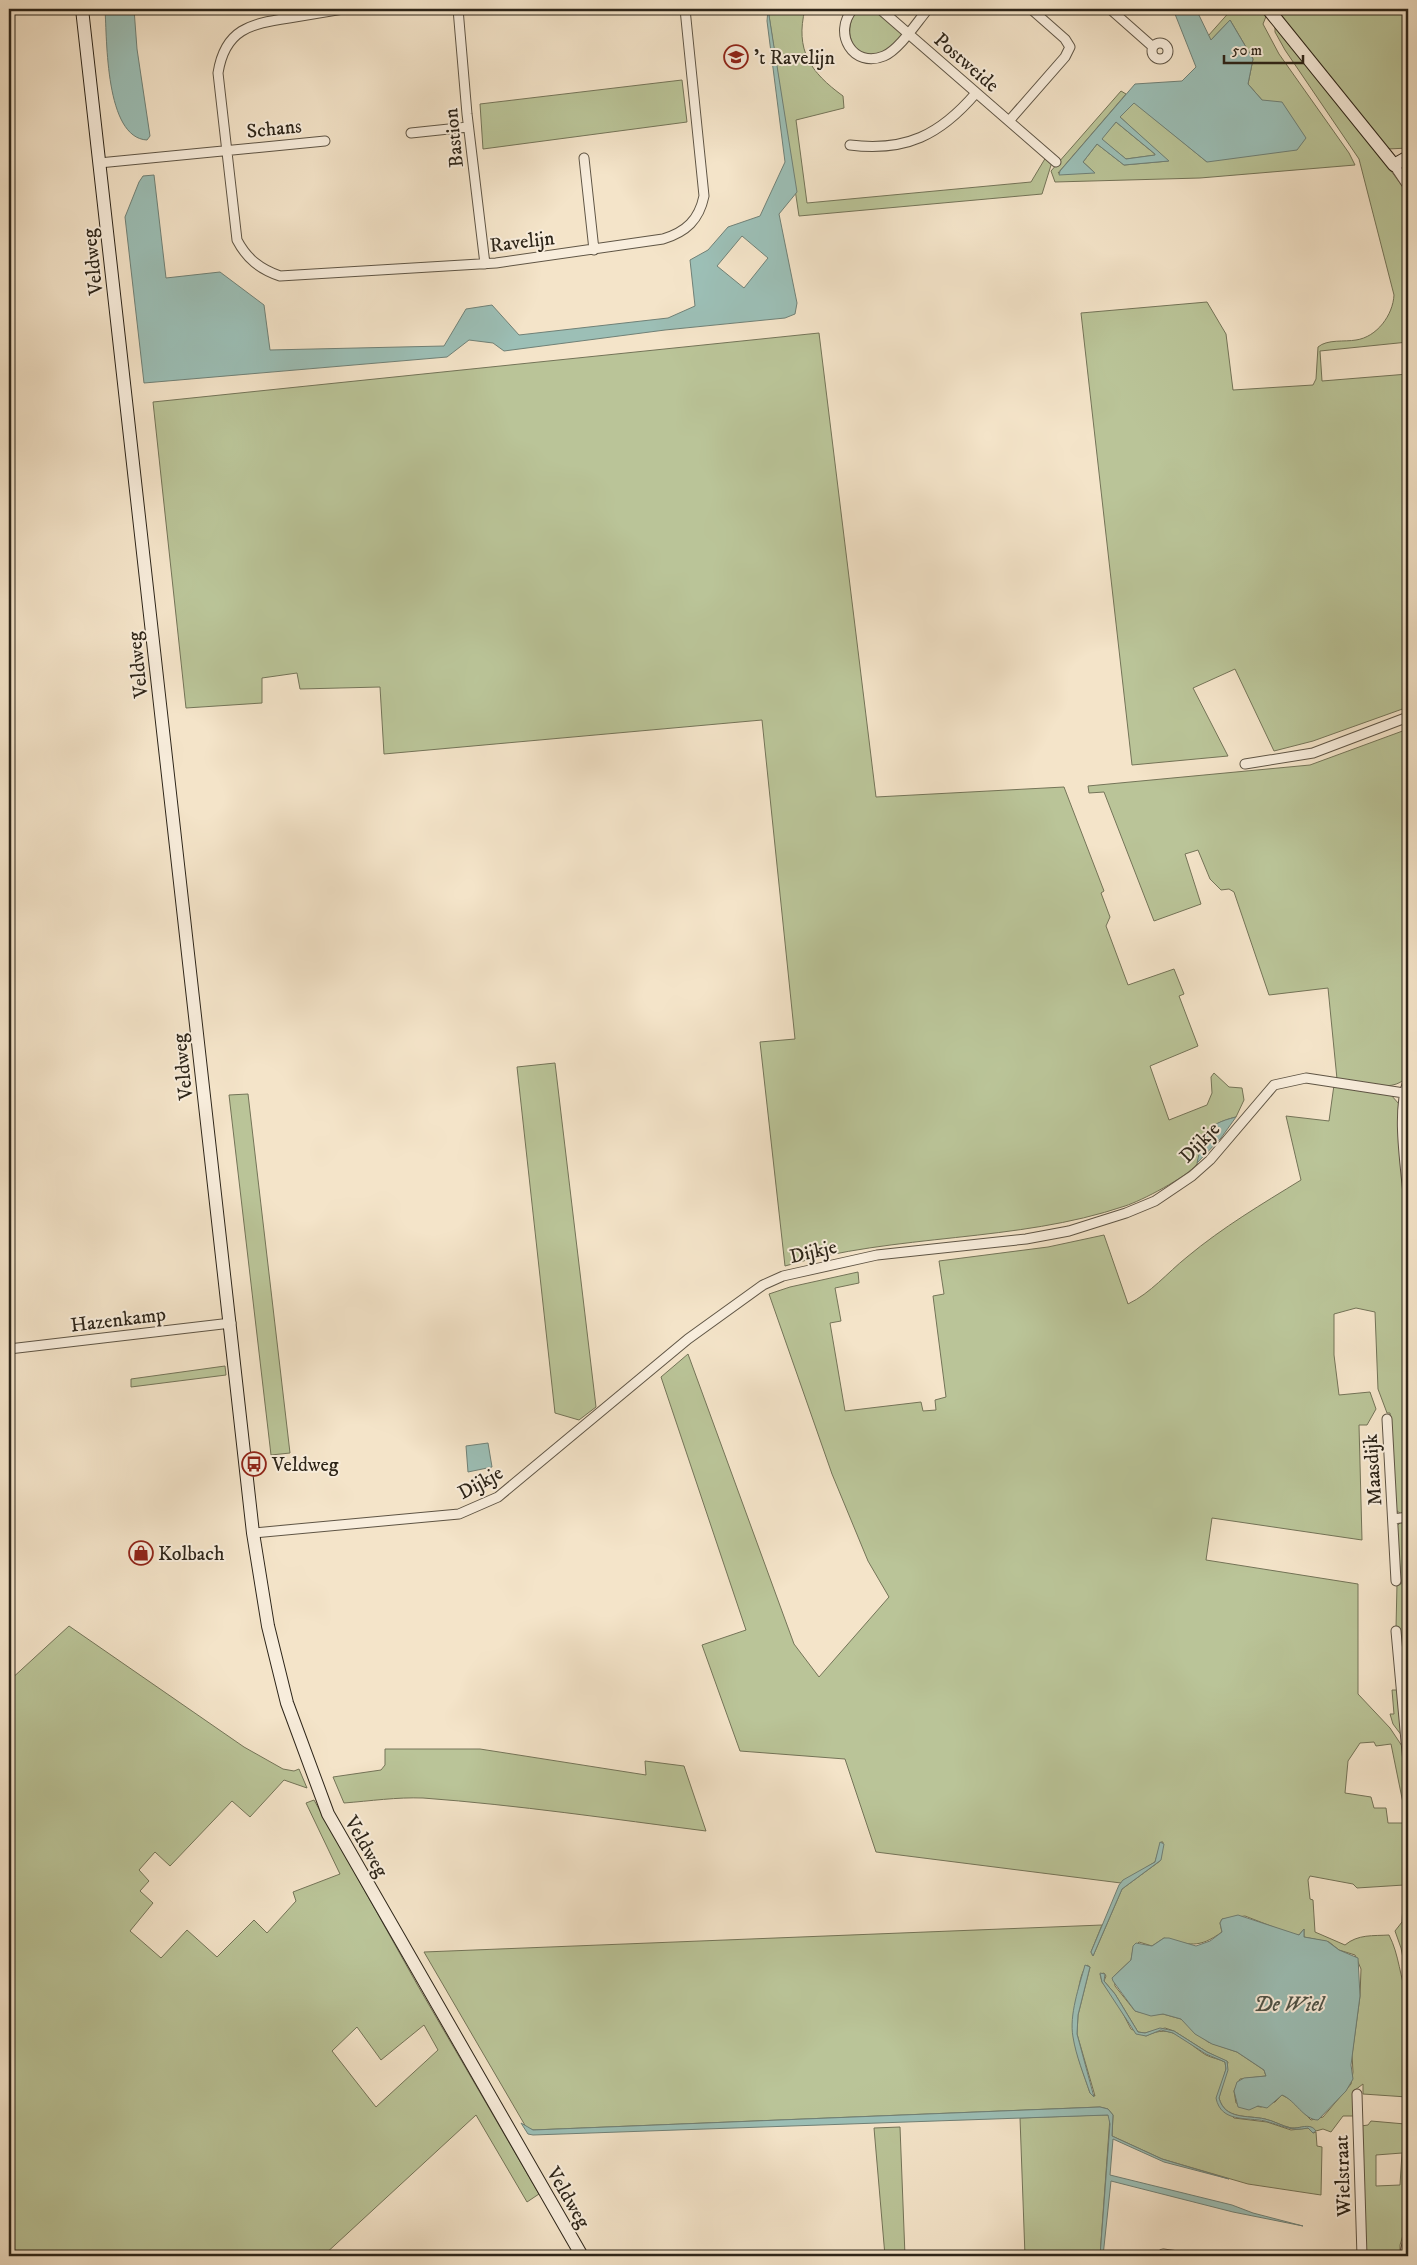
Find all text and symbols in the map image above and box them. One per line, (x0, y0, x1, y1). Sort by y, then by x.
street label: Postweide (928, 28, 1004, 98)
scale bar (1224, 32, 1303, 64)
text: 50 m (1232, 41, 1262, 60)
school or university icon: 't Ravelijn (723, 44, 749, 70)
place label: 't Ravelijn (754, 46, 835, 71)
street label: Bastion (439, 106, 470, 169)
street label: Schans (245, 114, 303, 145)
street label: Ravelijn (488, 226, 557, 259)
street label: Veldweg (78, 227, 110, 297)
street label: Veldweg (123, 630, 155, 700)
street label: Veldweg (168, 1032, 200, 1102)
street label: Dijkje (1174, 1117, 1226, 1169)
street label: Dijkje (787, 1235, 839, 1270)
street label: Hazenkamp (69, 1302, 167, 1339)
street label: Maasdijk (1359, 1433, 1388, 1507)
bus stop icon: Veldweg (241, 1451, 267, 1477)
place label: Veldweg (271, 1453, 339, 1478)
street label: Dijkje (454, 1461, 508, 1506)
shop icon: Kolbach (128, 1540, 154, 1566)
place label: Kolbach (158, 1542, 225, 1567)
street label: Veldweg (338, 1811, 393, 1882)
water label: De Wiel (1254, 1992, 1327, 2018)
street label: Wielstraat (1330, 2135, 1357, 2218)
street label: Veldweg (540, 2162, 595, 2233)

